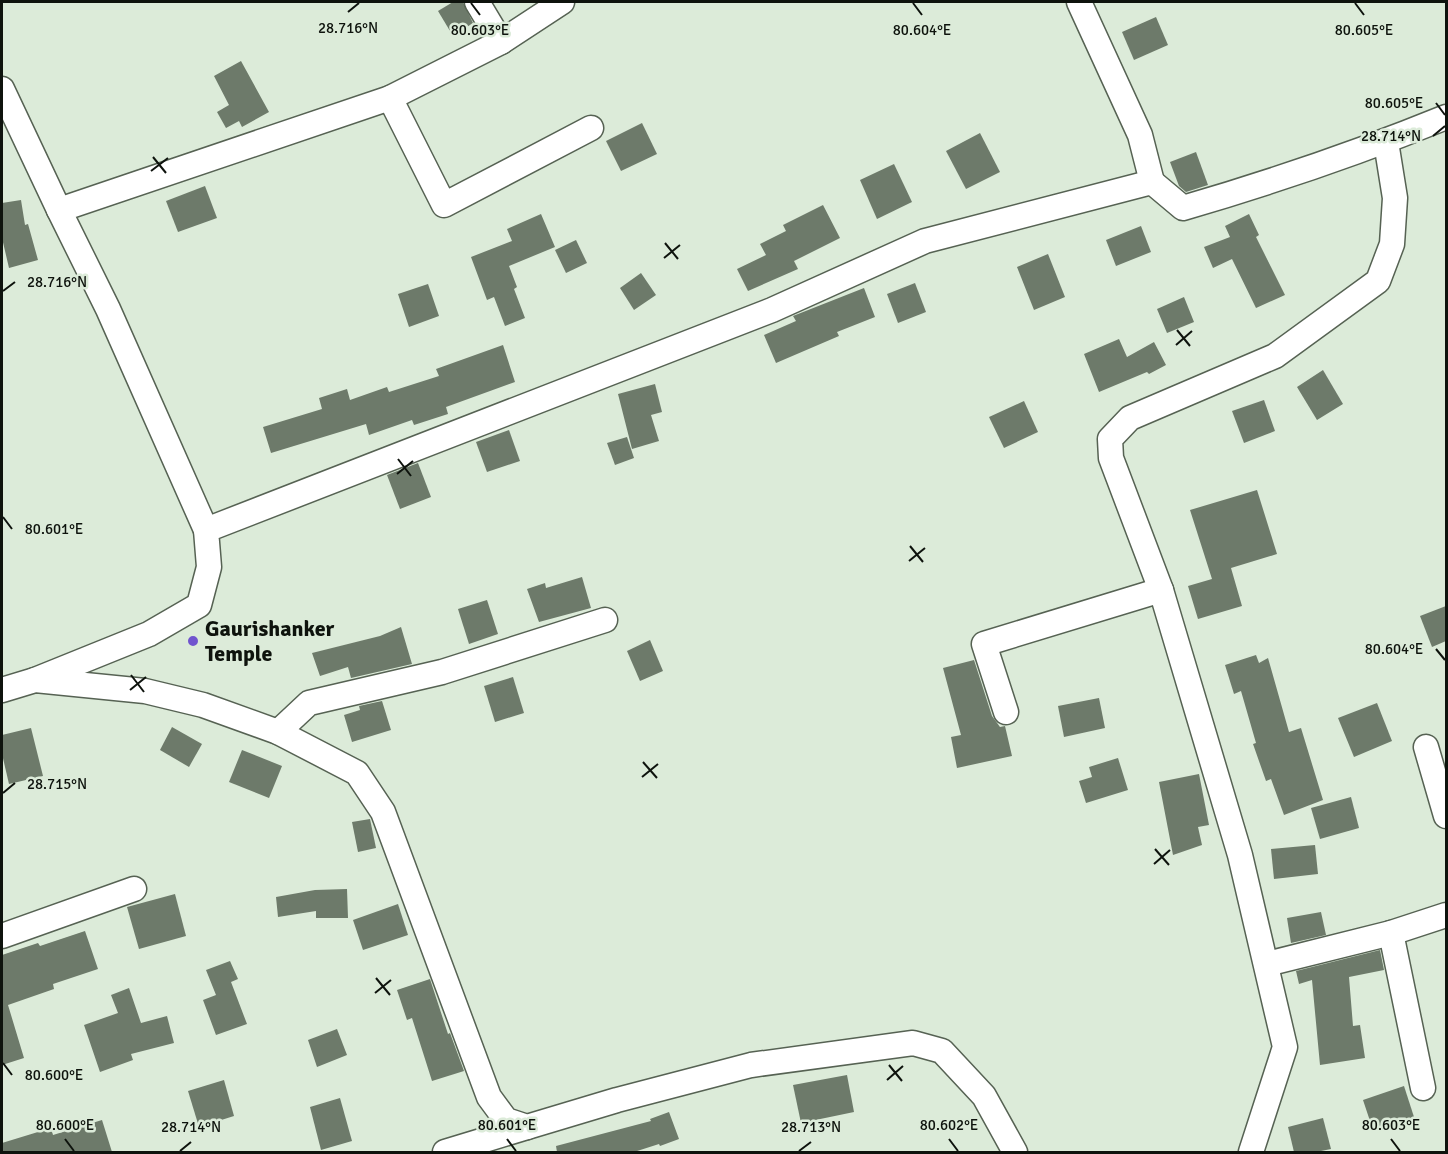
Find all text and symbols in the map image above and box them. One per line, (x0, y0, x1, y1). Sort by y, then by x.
text: 28.716°N (318, 19, 378, 37)
text: 80.603°E (451, 21, 509, 39)
text: 80.604°E (893, 21, 951, 39)
text: 80.605°E (1335, 21, 1393, 39)
text: 80.605°E (1365, 94, 1423, 112)
text: 28.714°N (1361, 127, 1421, 145)
text: 28.716°N (27, 273, 87, 291)
text: 80.601°E (25, 520, 83, 538)
place label: Gaurishanker Temple (205, 615, 335, 667)
marker: Gaurishanker Temple (186, 634, 200, 648)
text: 80.604°E (1365, 640, 1423, 658)
text: 28.715°N (27, 775, 87, 793)
text: 80.600°E (25, 1066, 83, 1084)
text: 80.600°E (36, 1116, 94, 1134)
text: 80.601°E (478, 1116, 536, 1134)
text: 80.602°E (920, 1116, 978, 1134)
text: 80.603°E (1362, 1116, 1420, 1134)
text: 28.714°N (161, 1118, 221, 1136)
text: 28.713°N (781, 1118, 841, 1136)

